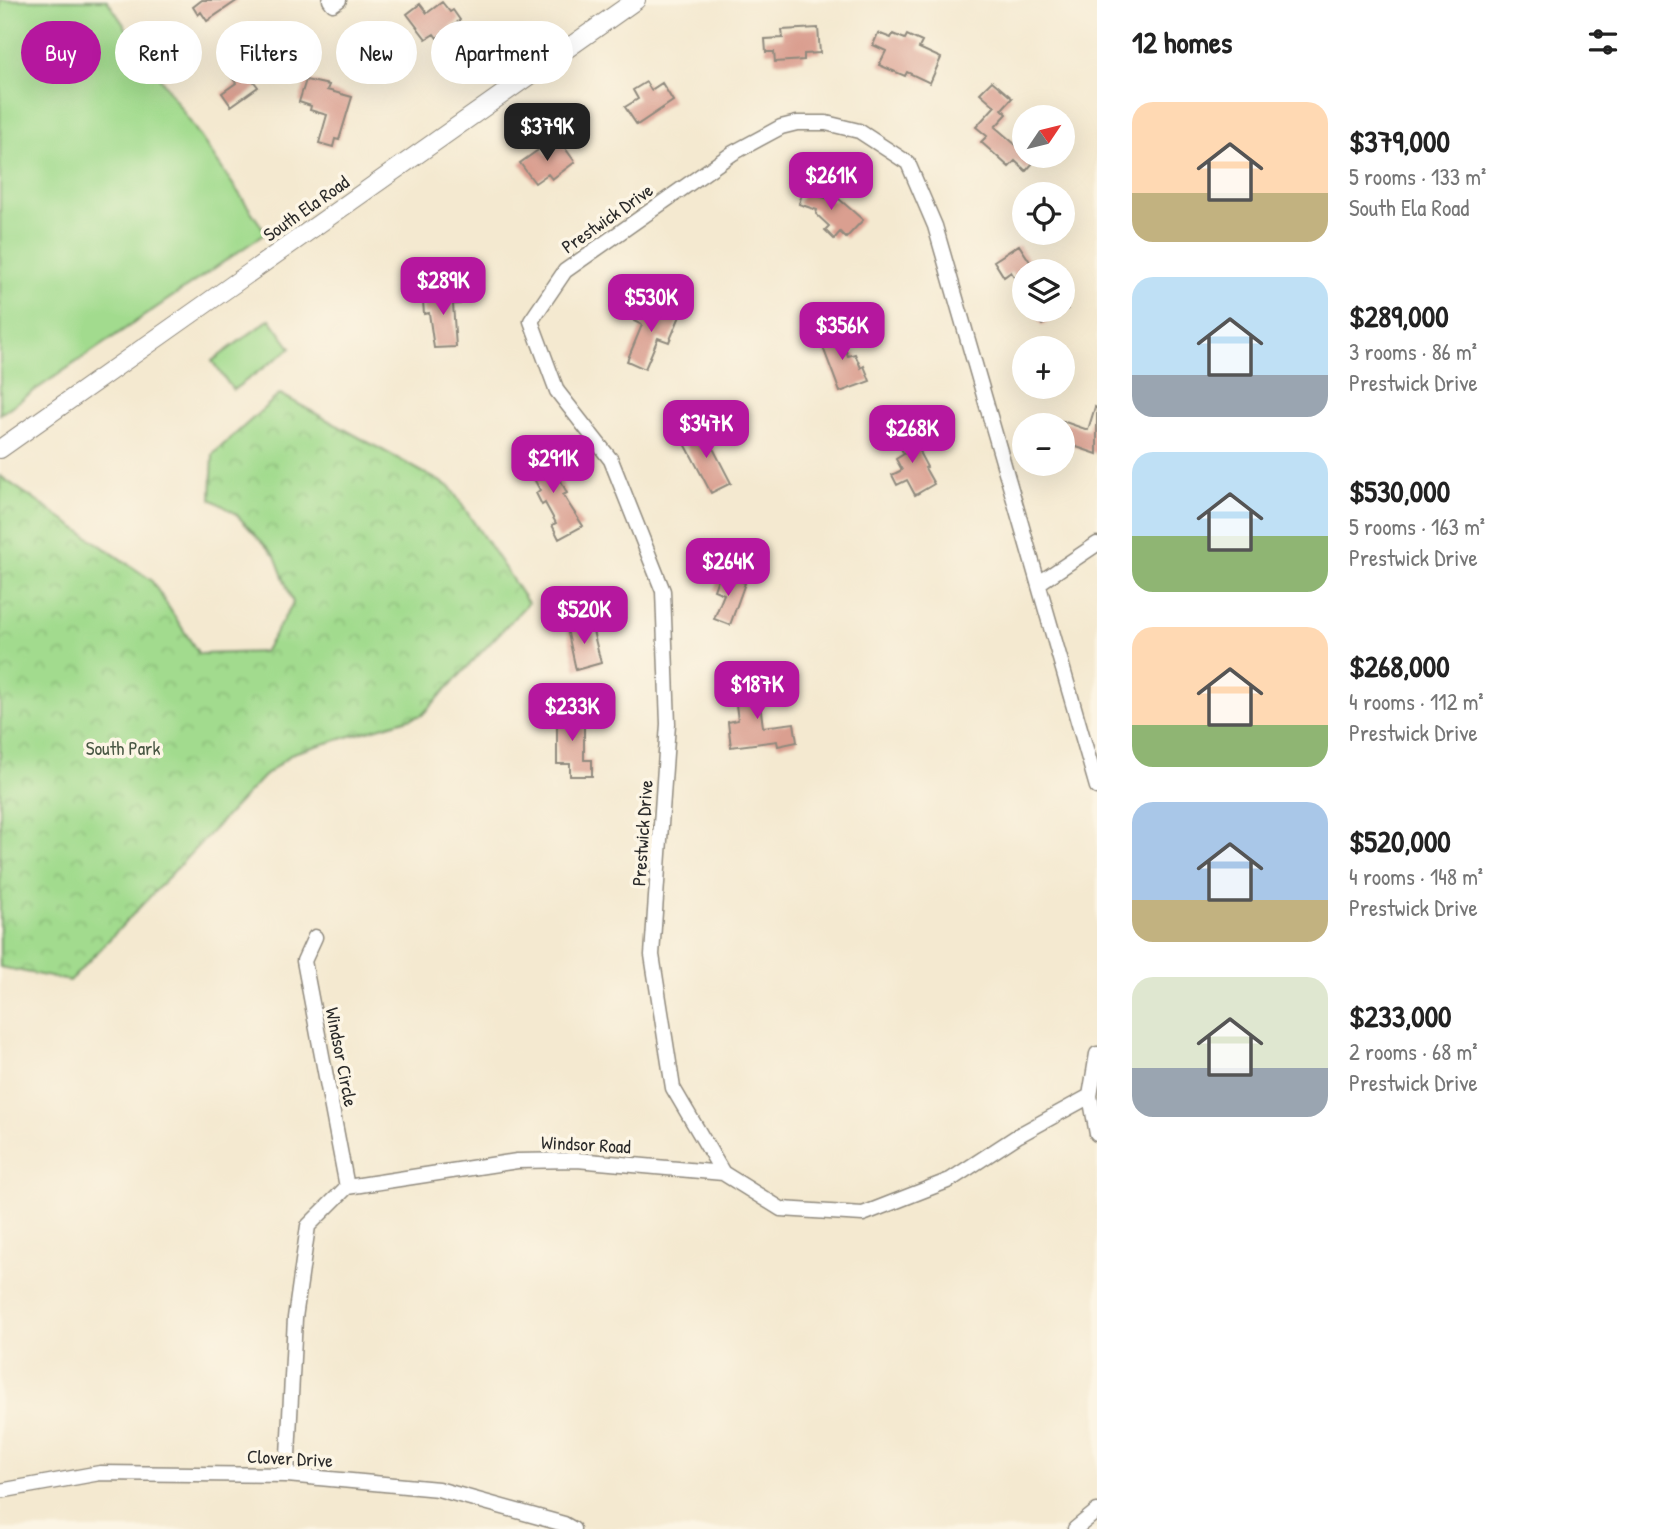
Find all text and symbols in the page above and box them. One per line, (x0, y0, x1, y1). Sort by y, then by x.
chip: Buy (21, 21, 101, 84)
chip: Rent (115, 21, 202, 84)
chip: Filters (216, 21, 322, 84)
chip: New (336, 21, 417, 84)
chip: Apartment (431, 21, 573, 84)
text: 12 homes (1132, 22, 1232, 62)
icon: filters (1584, 23, 1622, 61)
pin: $379K (498, 104, 596, 163)
north arrow (1012, 105, 1074, 168)
map controls (1012, 105, 1075, 476)
text: $379K (520, 110, 574, 141)
text: $379,000 (1349, 121, 1450, 161)
icon: home (1188, 130, 1272, 214)
pin: $261K (782, 152, 880, 212)
text: $261K (805, 159, 857, 190)
text: 5 rooms · 133 m² (1349, 161, 1486, 192)
street label: South Ela Road (258, 169, 355, 247)
street label: Prestwick Drive (556, 177, 658, 259)
button: locate (1012, 182, 1075, 245)
text: South Ela Road (1349, 192, 1469, 223)
pin: $289K (394, 258, 492, 317)
button: layers (1012, 259, 1075, 322)
text: $289K (417, 264, 469, 295)
pin: $530K (602, 274, 700, 334)
text: $530K (624, 281, 678, 312)
text: $289,000 (1349, 296, 1449, 336)
pin: $356K (793, 302, 891, 362)
icon: home (1188, 305, 1272, 389)
text: $356K (816, 309, 868, 340)
button: + (1012, 336, 1075, 399)
text: 3 rooms · 86 m² (1349, 336, 1477, 367)
text: Prestwick Drive (1349, 367, 1478, 398)
pin: $347K (657, 400, 755, 460)
pin: $268K (863, 406, 961, 465)
text: $347K (679, 407, 733, 438)
text: $268K (885, 412, 939, 443)
button: − (1012, 413, 1075, 476)
pin: $291K (504, 435, 602, 495)
text: $291K (527, 442, 579, 473)
text: $530,000 (1349, 471, 1450, 511)
icon: home (1188, 480, 1272, 564)
text: 5 rooms · 163 m² (1349, 511, 1485, 542)
pin: $264K (679, 538, 777, 598)
text: Prestwick Drive (1349, 542, 1478, 573)
text: $264K (702, 545, 754, 576)
pin: $520K (535, 586, 633, 646)
text: $520K (557, 593, 611, 624)
text: $268,000 (1349, 646, 1450, 686)
icon: home (1188, 655, 1272, 739)
pin: $187K (708, 662, 806, 721)
text: $187K (730, 668, 784, 699)
pin: $233K (523, 684, 621, 743)
text: 4 rooms · 112 m² (1349, 686, 1484, 717)
text: $233K (544, 690, 600, 721)
text: Prestwick Drive (1349, 717, 1478, 748)
park label: South Park (86, 735, 160, 761)
street label: Prestwick Drive (625, 779, 659, 887)
text: $520,000 (1349, 821, 1451, 861)
icon: home (1188, 830, 1272, 914)
text: 4 rooms · 148 m² (1349, 861, 1483, 892)
text: Prestwick Drive (1349, 892, 1478, 923)
text: $233,000 (1349, 996, 1452, 1036)
street label: Windsor Circle (320, 1005, 364, 1109)
icon: home (1188, 1005, 1272, 1089)
text: 2 rooms · 68 m² (1349, 1036, 1477, 1067)
text: Prestwick Drive (1349, 1067, 1478, 1098)
street label: Windsor Road (540, 1129, 632, 1159)
street label: Clover Drive (247, 1443, 334, 1473)

